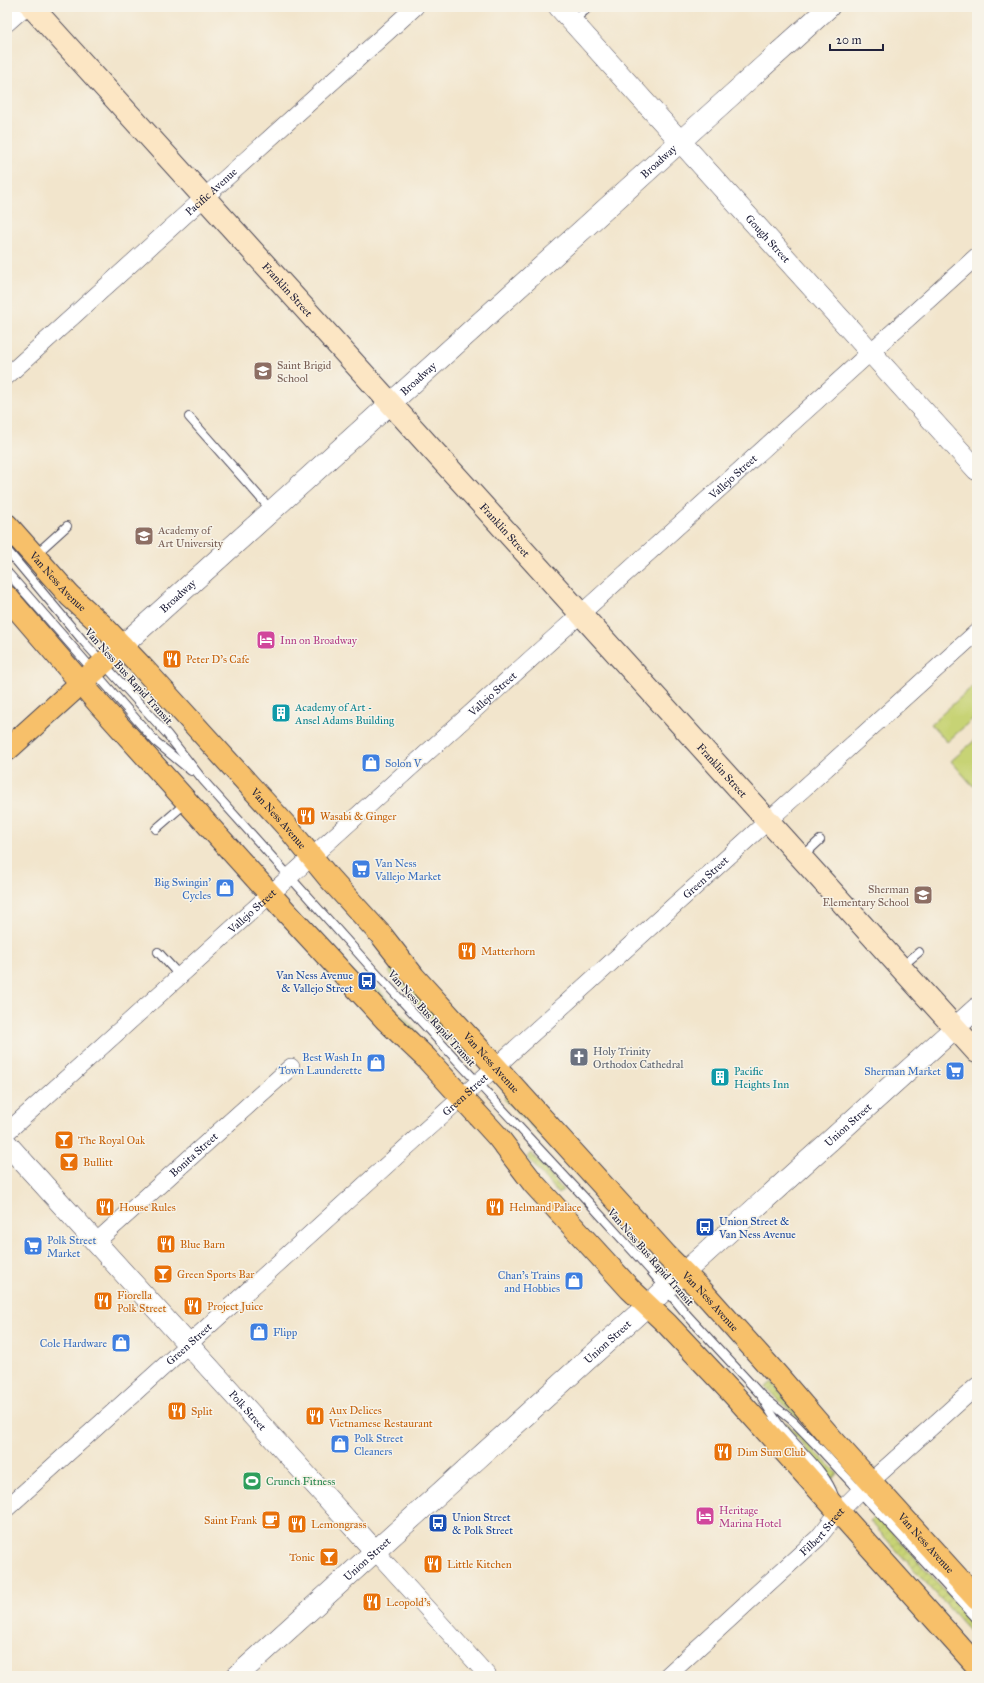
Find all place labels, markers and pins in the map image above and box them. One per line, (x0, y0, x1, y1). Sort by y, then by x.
place label: Saint Brigid School (277, 359, 332, 385)
school or university icon: Saint Brigid School (252, 360, 274, 382)
place label: Academy of Art University (157, 524, 224, 550)
school or university icon: Academy of Art University (133, 525, 155, 547)
hotel icon: Inn on Broadway (255, 629, 277, 651)
place label: Inn on Broadway (280, 634, 358, 647)
restaurant icon: Peter D's Cafe (161, 648, 183, 670)
place label: Peter D's Cafe (186, 653, 250, 666)
place label: Academy of Art - Ansel Adams Building (294, 701, 395, 727)
building icon: Academy of Art - Ansel Adams Building (270, 702, 292, 724)
shop icon: Solon V (360, 752, 382, 774)
place label: Solon V (385, 757, 423, 770)
restaurant icon: Wasabi & Ginger (295, 805, 317, 827)
place label: Wasabi & Ginger (320, 810, 397, 823)
place label: Van Ness Vallejo Market (374, 857, 441, 883)
supermarket icon: Van Ness Vallejo Market (350, 858, 372, 880)
place label: Big Swingin' Cycles (154, 876, 211, 902)
shop icon: Big Swingin' Cycles (214, 877, 236, 899)
place label: Sherman Elementary School (822, 883, 909, 909)
school or university icon: Sherman Elementary School (912, 884, 934, 906)
restaurant icon: Matterhorn (456, 940, 478, 962)
place label: Matterhorn (481, 945, 535, 958)
place label: Van Ness Avenue & Vallejo Street (275, 969, 353, 995)
bus stop icon: Van Ness Avenue & Vallejo Street (356, 970, 378, 992)
place label: Holy Trinity Orthodox Cathedral (593, 1045, 683, 1071)
church icon: Holy Trinity Orthodox Cathedral (568, 1046, 590, 1068)
place label: Best Wash In Town Launderette (279, 1051, 362, 1077)
shop icon: Best Wash In Town Launderette (365, 1052, 387, 1074)
supermarket icon: Sherman Market (944, 1060, 966, 1082)
place label: Pacific Heights Inn (734, 1065, 789, 1091)
place label: Sherman Market (864, 1065, 941, 1078)
building icon: Pacific Heights Inn (709, 1066, 731, 1088)
bar icon: The Royal Oak (53, 1129, 75, 1151)
place label: The Royal Oak (78, 1134, 146, 1147)
bar icon: Bullitt (58, 1151, 80, 1173)
place label: Bullitt (83, 1156, 113, 1169)
restaurant icon: House Rules (94, 1196, 116, 1218)
restaurant icon: Helmand Palace (484, 1196, 506, 1218)
place label: House Rules (119, 1201, 176, 1214)
place label: Helmand Palace (509, 1201, 582, 1214)
place label: Union Street & Van Ness Avenue (718, 1215, 796, 1241)
bus stop icon: Union Street & Van Ness Avenue (694, 1216, 716, 1238)
restaurant icon: Blue Barn (155, 1233, 177, 1255)
place label: Polk Street Market (47, 1234, 96, 1260)
supermarket icon: Polk Street Market (22, 1235, 44, 1257)
place label: Blue Barn (180, 1238, 225, 1251)
bar icon: Green Sports Bar (152, 1263, 174, 1285)
place label: Green Sports Bar (177, 1268, 255, 1281)
place label: Chan's Trains and Hobbies (498, 1269, 560, 1295)
shop icon: Chan's Trains and Hobbies (563, 1270, 585, 1292)
place label: Fiorella Polk Street (117, 1289, 166, 1315)
restaurant icon: Fiorella Polk Street (92, 1290, 114, 1312)
restaurant icon: Project Juice (182, 1295, 204, 1317)
place label: Project Juice (207, 1300, 264, 1314)
shop icon: Flipp (248, 1321, 270, 1343)
place label: Flipp (273, 1326, 298, 1339)
shop icon: Cole Hardware (110, 1332, 132, 1354)
place label: Cole Hardware (40, 1337, 107, 1350)
restaurant icon: Split (166, 1400, 188, 1422)
place label: Aux Delices Vietnamese Restaurant (328, 1404, 433, 1430)
place label: Split (191, 1405, 213, 1418)
restaurant icon: Aux Delices Vietnamese Restaurant (304, 1405, 326, 1427)
place label: Polk Street Cleaners (354, 1432, 403, 1458)
shop icon: Polk Street Cleaners (329, 1433, 351, 1455)
restaurant icon: Dim Sum Club (712, 1441, 734, 1463)
place label: Dim Sum Club (737, 1446, 806, 1459)
sports icon: Crunch Fitness (241, 1470, 263, 1492)
place label: Crunch Fitness (266, 1475, 335, 1488)
place label: Heritage Marina Hotel (719, 1504, 782, 1530)
hotel icon: Heritage Marina Hotel (694, 1505, 716, 1527)
cafe icon: Saint Frank (260, 1509, 282, 1531)
place label: Union Street & Polk Street (452, 1511, 513, 1537)
bus stop icon: Union Street & Polk Street (427, 1512, 449, 1534)
restaurant icon: Lemongrass (286, 1513, 308, 1535)
place label: Saint Frank (204, 1514, 258, 1527)
place label: Lemongrass (311, 1518, 366, 1531)
bar icon: Tonic (318, 1546, 340, 1568)
place label: Tonic (289, 1551, 315, 1564)
restaurant icon: Little Kitchen (422, 1553, 444, 1575)
place label: Little Kitchen (447, 1558, 512, 1571)
restaurant icon: Leopold's (361, 1591, 383, 1613)
place label: Leopold's (386, 1596, 431, 1609)

